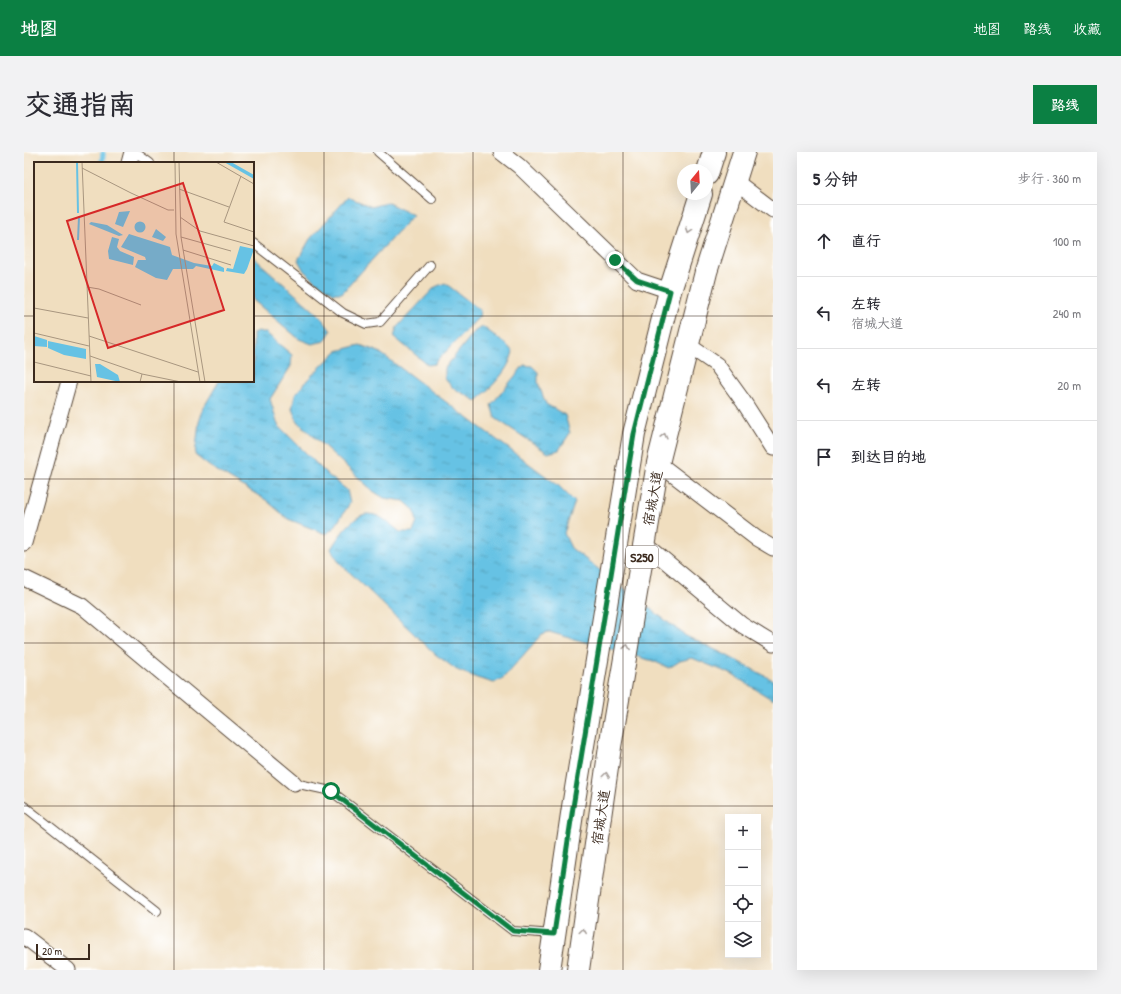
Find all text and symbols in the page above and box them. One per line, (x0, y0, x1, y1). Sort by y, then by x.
text: 地图 (20, 15, 58, 41)
text: 地图 (973, 19, 1001, 38)
text: 路线 (1023, 19, 1051, 38)
text: 收藏 (1073, 19, 1101, 38)
text: 交通指南 (24, 85, 136, 123)
button: 路线 (1033, 85, 1097, 124)
inset map (34, 162, 254, 382)
north arrow (677, 164, 713, 200)
text: 5 分钟 (813, 167, 858, 190)
text: 步行 · 360 m (1018, 169, 1081, 187)
one-way arrow (685, 228, 694, 235)
icon: ahead (813, 230, 835, 252)
text: 直行 (851, 230, 881, 251)
text: 100 m (1053, 232, 1081, 250)
route end (606, 251, 624, 269)
text: 左转 (851, 293, 881, 314)
icon: left (813, 302, 835, 324)
text: 240 m (1052, 304, 1081, 322)
text: 宿城大道 (851, 314, 903, 332)
icon: left (813, 374, 835, 396)
text: 左转 (851, 374, 881, 395)
text: 20 m (1057, 376, 1081, 394)
one-way arrow (660, 433, 668, 439)
icon: arrive (813, 446, 835, 468)
text: 到达目的地 (851, 446, 926, 467)
street label: 宿城大道 (638, 469, 666, 527)
road number: S250 (626, 546, 658, 568)
one-way arrow (622, 644, 631, 650)
one-way arrow (601, 772, 610, 778)
route start (322, 782, 340, 800)
street label: 宿城大道 (587, 788, 613, 846)
map controls (725, 814, 761, 958)
button: + (725, 814, 761, 850)
button: − (725, 850, 761, 886)
button: locate (725, 886, 761, 922)
button: layers (725, 922, 761, 958)
one-way arrow (578, 928, 587, 934)
scale bar (36, 942, 90, 961)
text: 20 m (42, 944, 62, 958)

